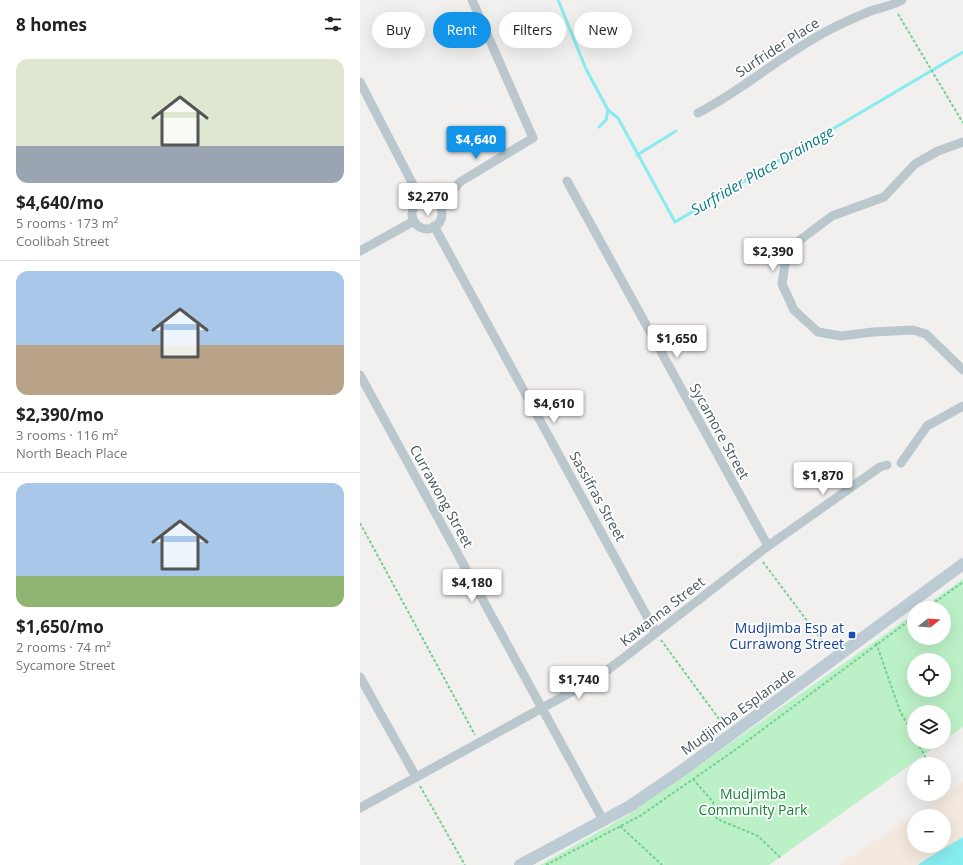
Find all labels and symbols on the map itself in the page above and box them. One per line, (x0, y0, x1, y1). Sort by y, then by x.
street label: Surfrider Place (732, 13, 823, 81)
water label: Surfrider Place Drainage (687, 121, 838, 219)
pin: $4,640 (443, 126, 509, 160)
pin: $2,270 (395, 183, 461, 217)
pin: $2,390 (740, 238, 806, 272)
pin: $1,650 (644, 325, 710, 359)
street label: Sycamore Street (686, 380, 754, 482)
pin: $4,610 (521, 390, 587, 424)
street label: Currawong Street (406, 441, 478, 551)
street label: Sassifras Street (565, 448, 631, 544)
pin: $1,870 (790, 462, 856, 496)
pin: $4,180 (439, 569, 505, 603)
street label: Kawanna Street (616, 572, 708, 650)
north arrow (907, 601, 951, 645)
place label: Mudjimba Esp at Currawong Street (729, 618, 844, 653)
marker: Mudjimba Esp at Currawong Street (847, 630, 857, 640)
street label: Mudjimba Esplanade (677, 663, 799, 759)
pin: $1,740 (546, 666, 612, 700)
park label: Mudjimba Community Park (699, 784, 808, 819)

